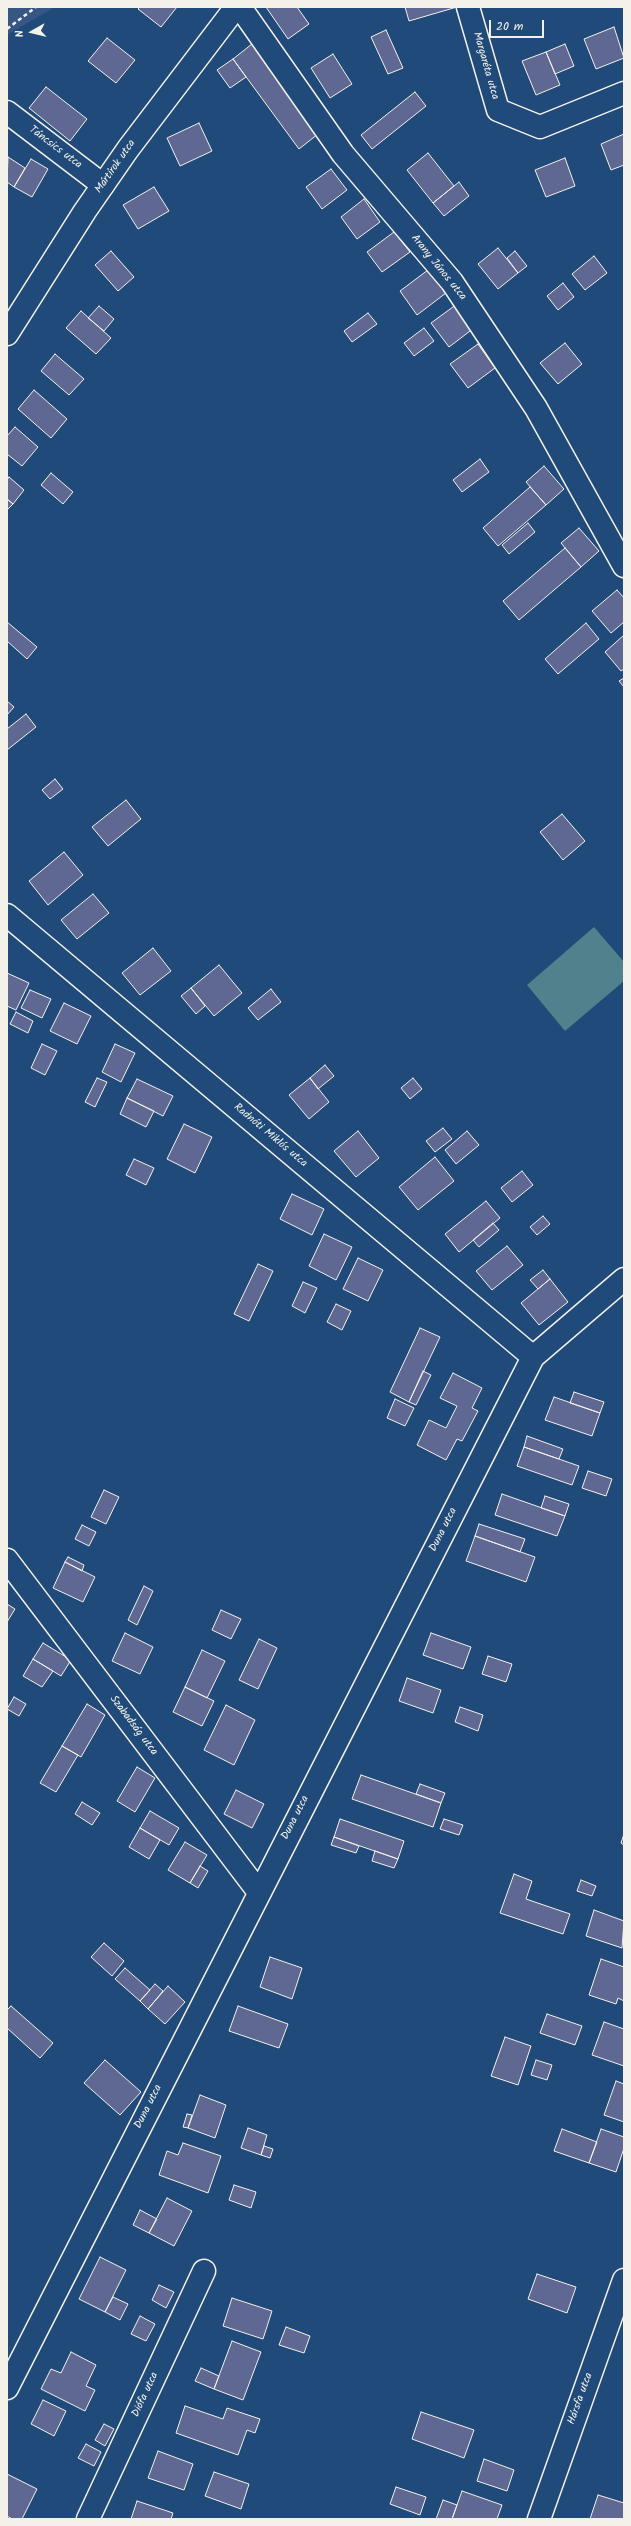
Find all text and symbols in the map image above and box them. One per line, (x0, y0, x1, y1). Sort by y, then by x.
north arrow (12, 12, 52, 52)
scale bar (491, 12, 546, 38)
text: 20 m (496, 17, 523, 36)
text: N (11, 29, 30, 38)
street label: Margaréta utca (469, 31, 501, 101)
street label: Táncsics utca (26, 124, 84, 172)
street label: Mártírok utca (93, 138, 139, 196)
street label: Arany János utca (407, 232, 469, 304)
street label: Radnóti Miklós utca (231, 1101, 309, 1171)
street label: Duna utca (427, 1506, 461, 1554)
street label: Szabadság utca (106, 1694, 160, 1758)
street label: Duna utca (279, 1794, 313, 1842)
street label: Duna utca (132, 2083, 166, 2131)
street label: Diófa utca (130, 2370, 162, 2420)
street label: Hársfa utca (566, 2371, 596, 2427)

